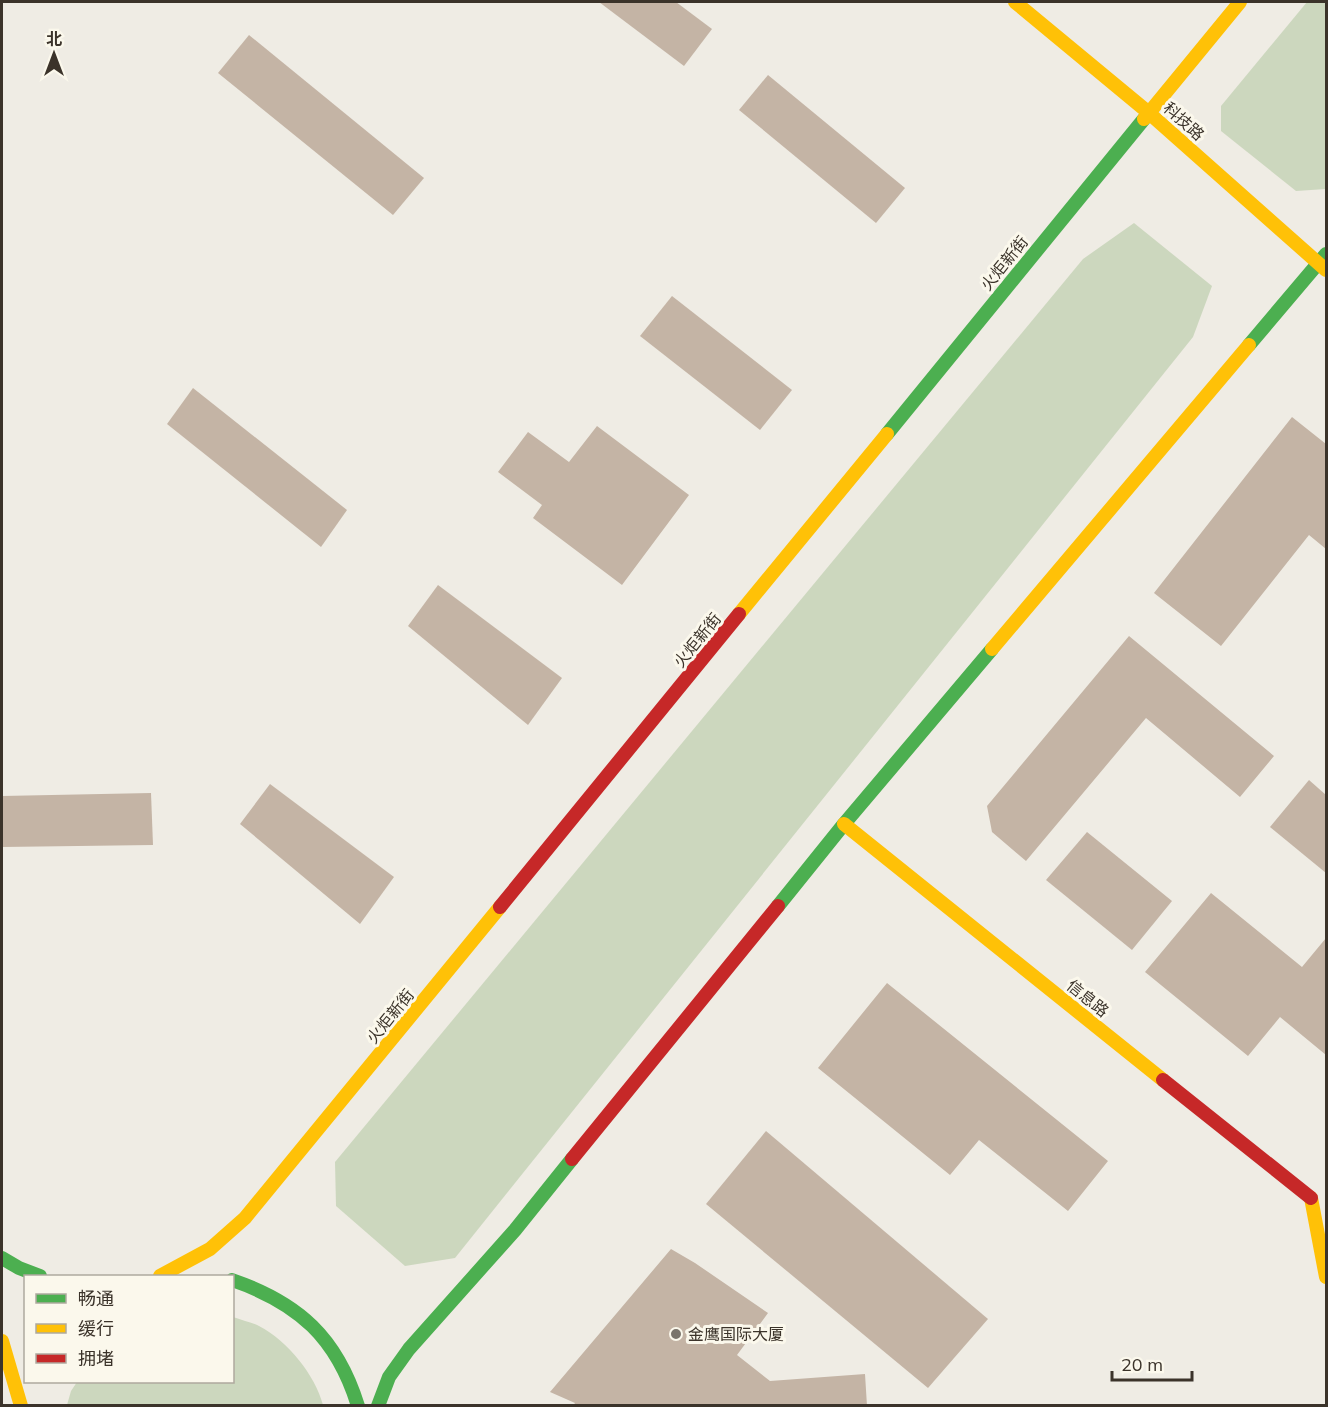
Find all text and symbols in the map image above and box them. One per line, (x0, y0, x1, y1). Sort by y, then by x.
north arrow (24, 24, 84, 84)
text: 北 (46, 29, 62, 49)
street label: 科技路 (1159, 98, 1209, 144)
street label: 火炬新街 (976, 232, 1032, 294)
street label: 火炬新街 (669, 609, 725, 671)
street label: 信息路 (1063, 975, 1113, 1021)
street label: 火炬新街 (362, 985, 418, 1047)
legend (24, 1275, 234, 1383)
text: 畅通 (78, 1287, 114, 1310)
text: 缓行 (78, 1317, 114, 1340)
place label: 金鹰国际大厦 (688, 1324, 784, 1344)
marker: 金鹰国际大厦 (669, 1327, 683, 1341)
scale bar (1112, 1344, 1192, 1382)
text: 拥堵 (78, 1347, 114, 1370)
text: 20 m (1121, 1353, 1163, 1376)

